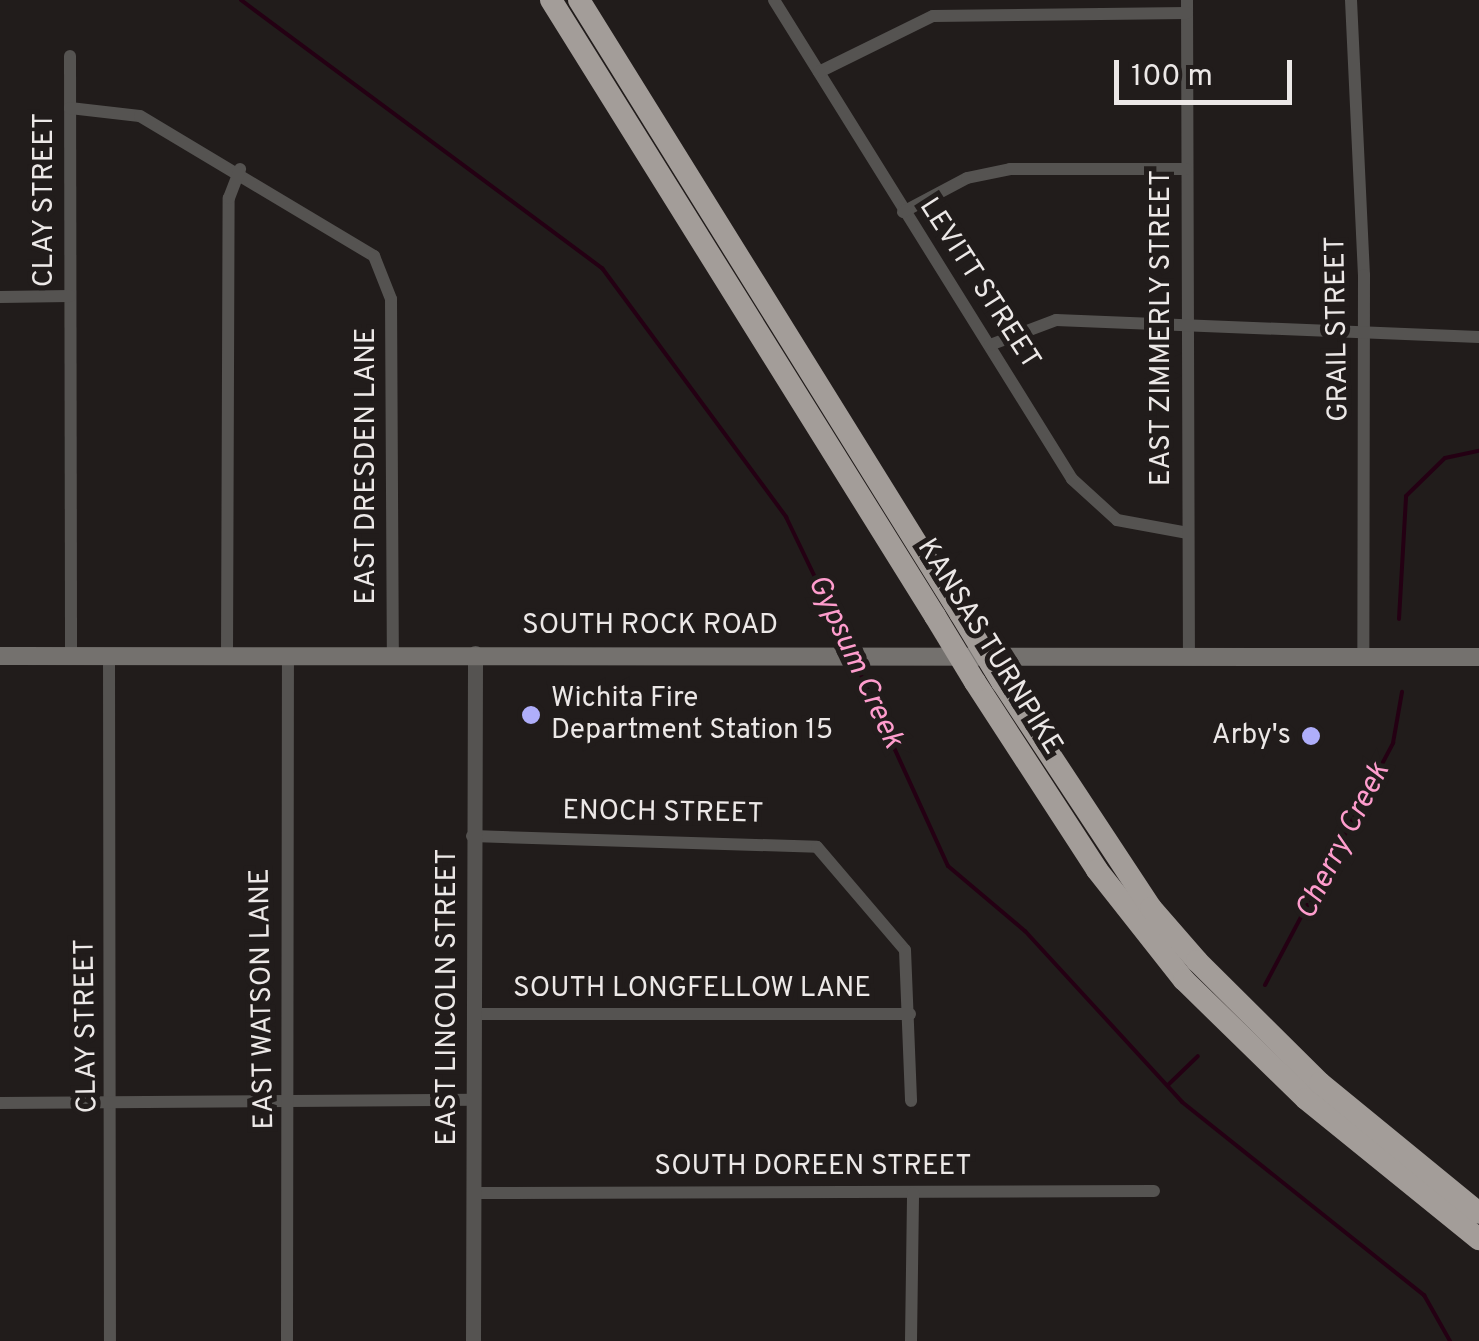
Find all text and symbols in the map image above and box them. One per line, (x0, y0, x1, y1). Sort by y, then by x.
scale bar (1119, 40, 1296, 102)
text: 100 m (1131, 59, 1213, 96)
street label: CLAY STREET (28, 112, 62, 288)
street label: EAST ZIMMERLY STREET (1145, 169, 1179, 487)
street label: LEVITT STREET (911, 192, 1047, 376)
street label: GRAIL STREET (1320, 236, 1356, 422)
street label: EAST DRESDEN LANE (350, 327, 384, 605)
street label: KANSAS TURNPIKE (909, 533, 1069, 761)
water label: Gypsum Creek (798, 570, 910, 754)
street label: SOUTH ROCK ROAD (522, 609, 778, 643)
place label: Wichita Fire Department Station 15 (551, 682, 833, 748)
marker: Wichita Fire Department Station 15 (520, 704, 542, 726)
place label: Arby's (1212, 719, 1291, 753)
marker: Arby's (1300, 725, 1322, 747)
water label: Cherry Creek (1289, 758, 1399, 926)
street label: ENOCH STREET (562, 794, 764, 832)
street label: EAST LINCOLN STREET (431, 848, 465, 1146)
street label: EAST WATSON LANE (244, 867, 282, 1131)
street label: CLAY STREET (69, 938, 105, 1114)
street label: SOUTH LONGFELLOW LANE (513, 972, 871, 1006)
street label: SOUTH DOREEN STREET (654, 1150, 972, 1184)

